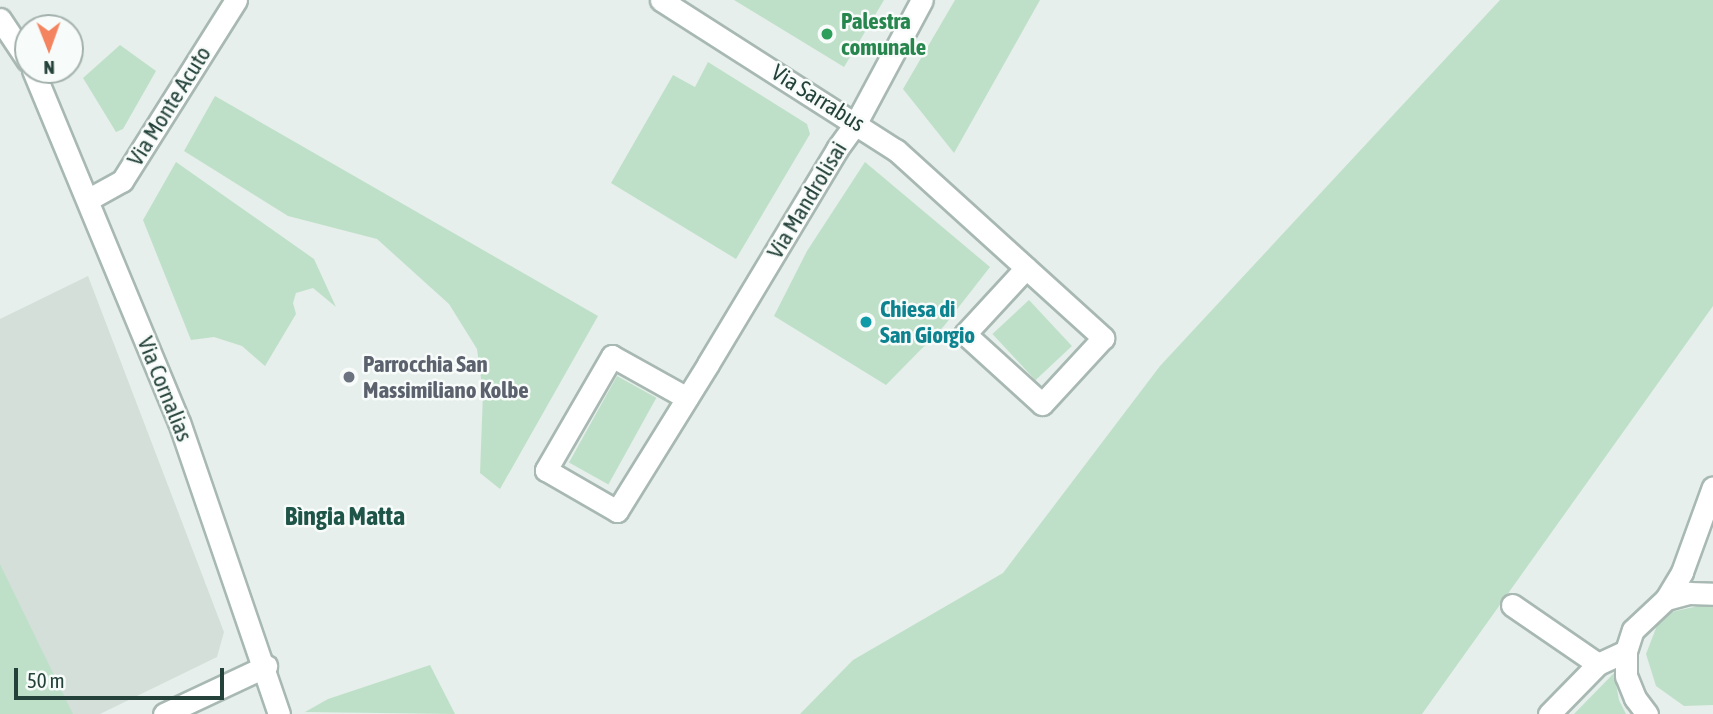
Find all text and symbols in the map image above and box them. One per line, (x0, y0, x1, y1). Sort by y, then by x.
place label: Palestra comunale (841, 7, 926, 61)
north arrow (14, 14, 84, 84)
marker: Palestra comunale (819, 26, 835, 42)
street label: Via Monte Acuto (121, 41, 217, 171)
text: N (44, 57, 55, 79)
street label: Via Sarrabus (766, 59, 870, 137)
street label: Via Mandrolisai (761, 136, 853, 264)
place label: Chiesa di San Giorgio (880, 295, 975, 349)
marker: Chiesa di San Giorgio (858, 314, 874, 330)
street label: Via Cornalias (132, 333, 198, 445)
place label: Parrocchia San Massimiliano Kolbe (363, 350, 529, 404)
marker: Parrocchia San Massimiliano Kolbe (341, 369, 357, 385)
district label: Bìngia Matta (285, 501, 405, 533)
scale bar (18, 654, 228, 698)
text: 50 m (27, 668, 65, 692)

